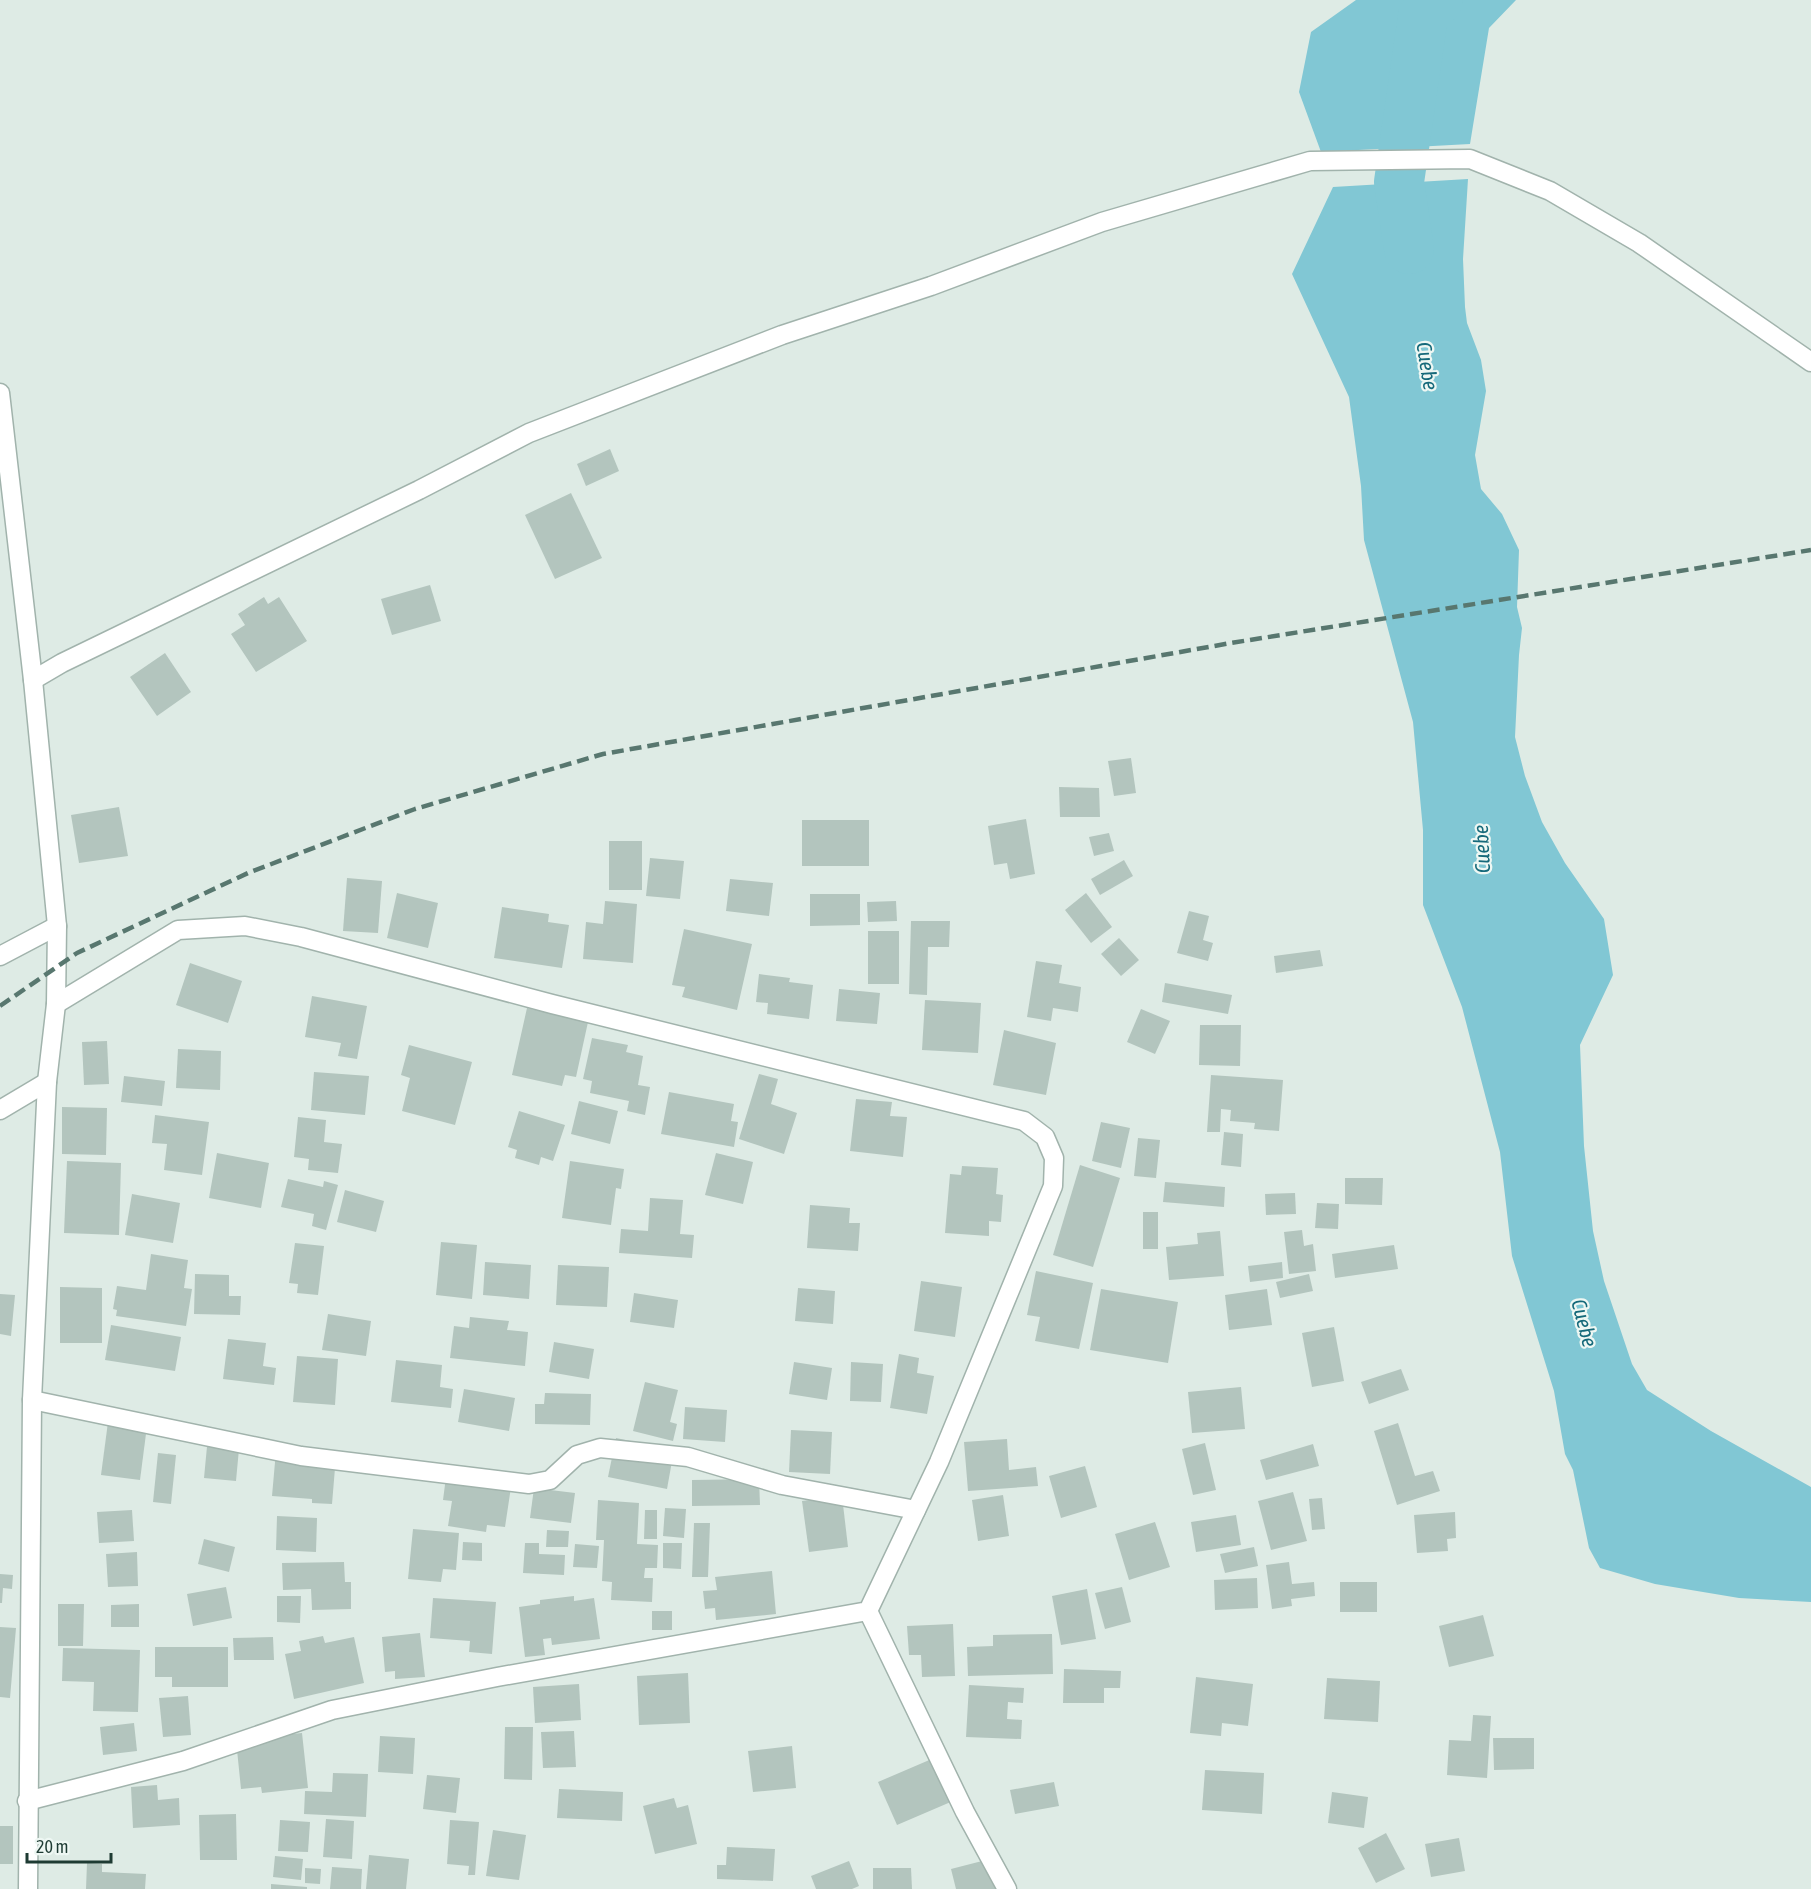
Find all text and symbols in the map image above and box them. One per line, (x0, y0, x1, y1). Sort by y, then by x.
water label: Cuebe (1412, 340, 1444, 392)
water label: Cuebe (1468, 824, 1494, 874)
water label: Cuebe (1567, 1296, 1603, 1350)
scale bar (27, 1826, 111, 1864)
text: 20 m (36, 1836, 68, 1857)

